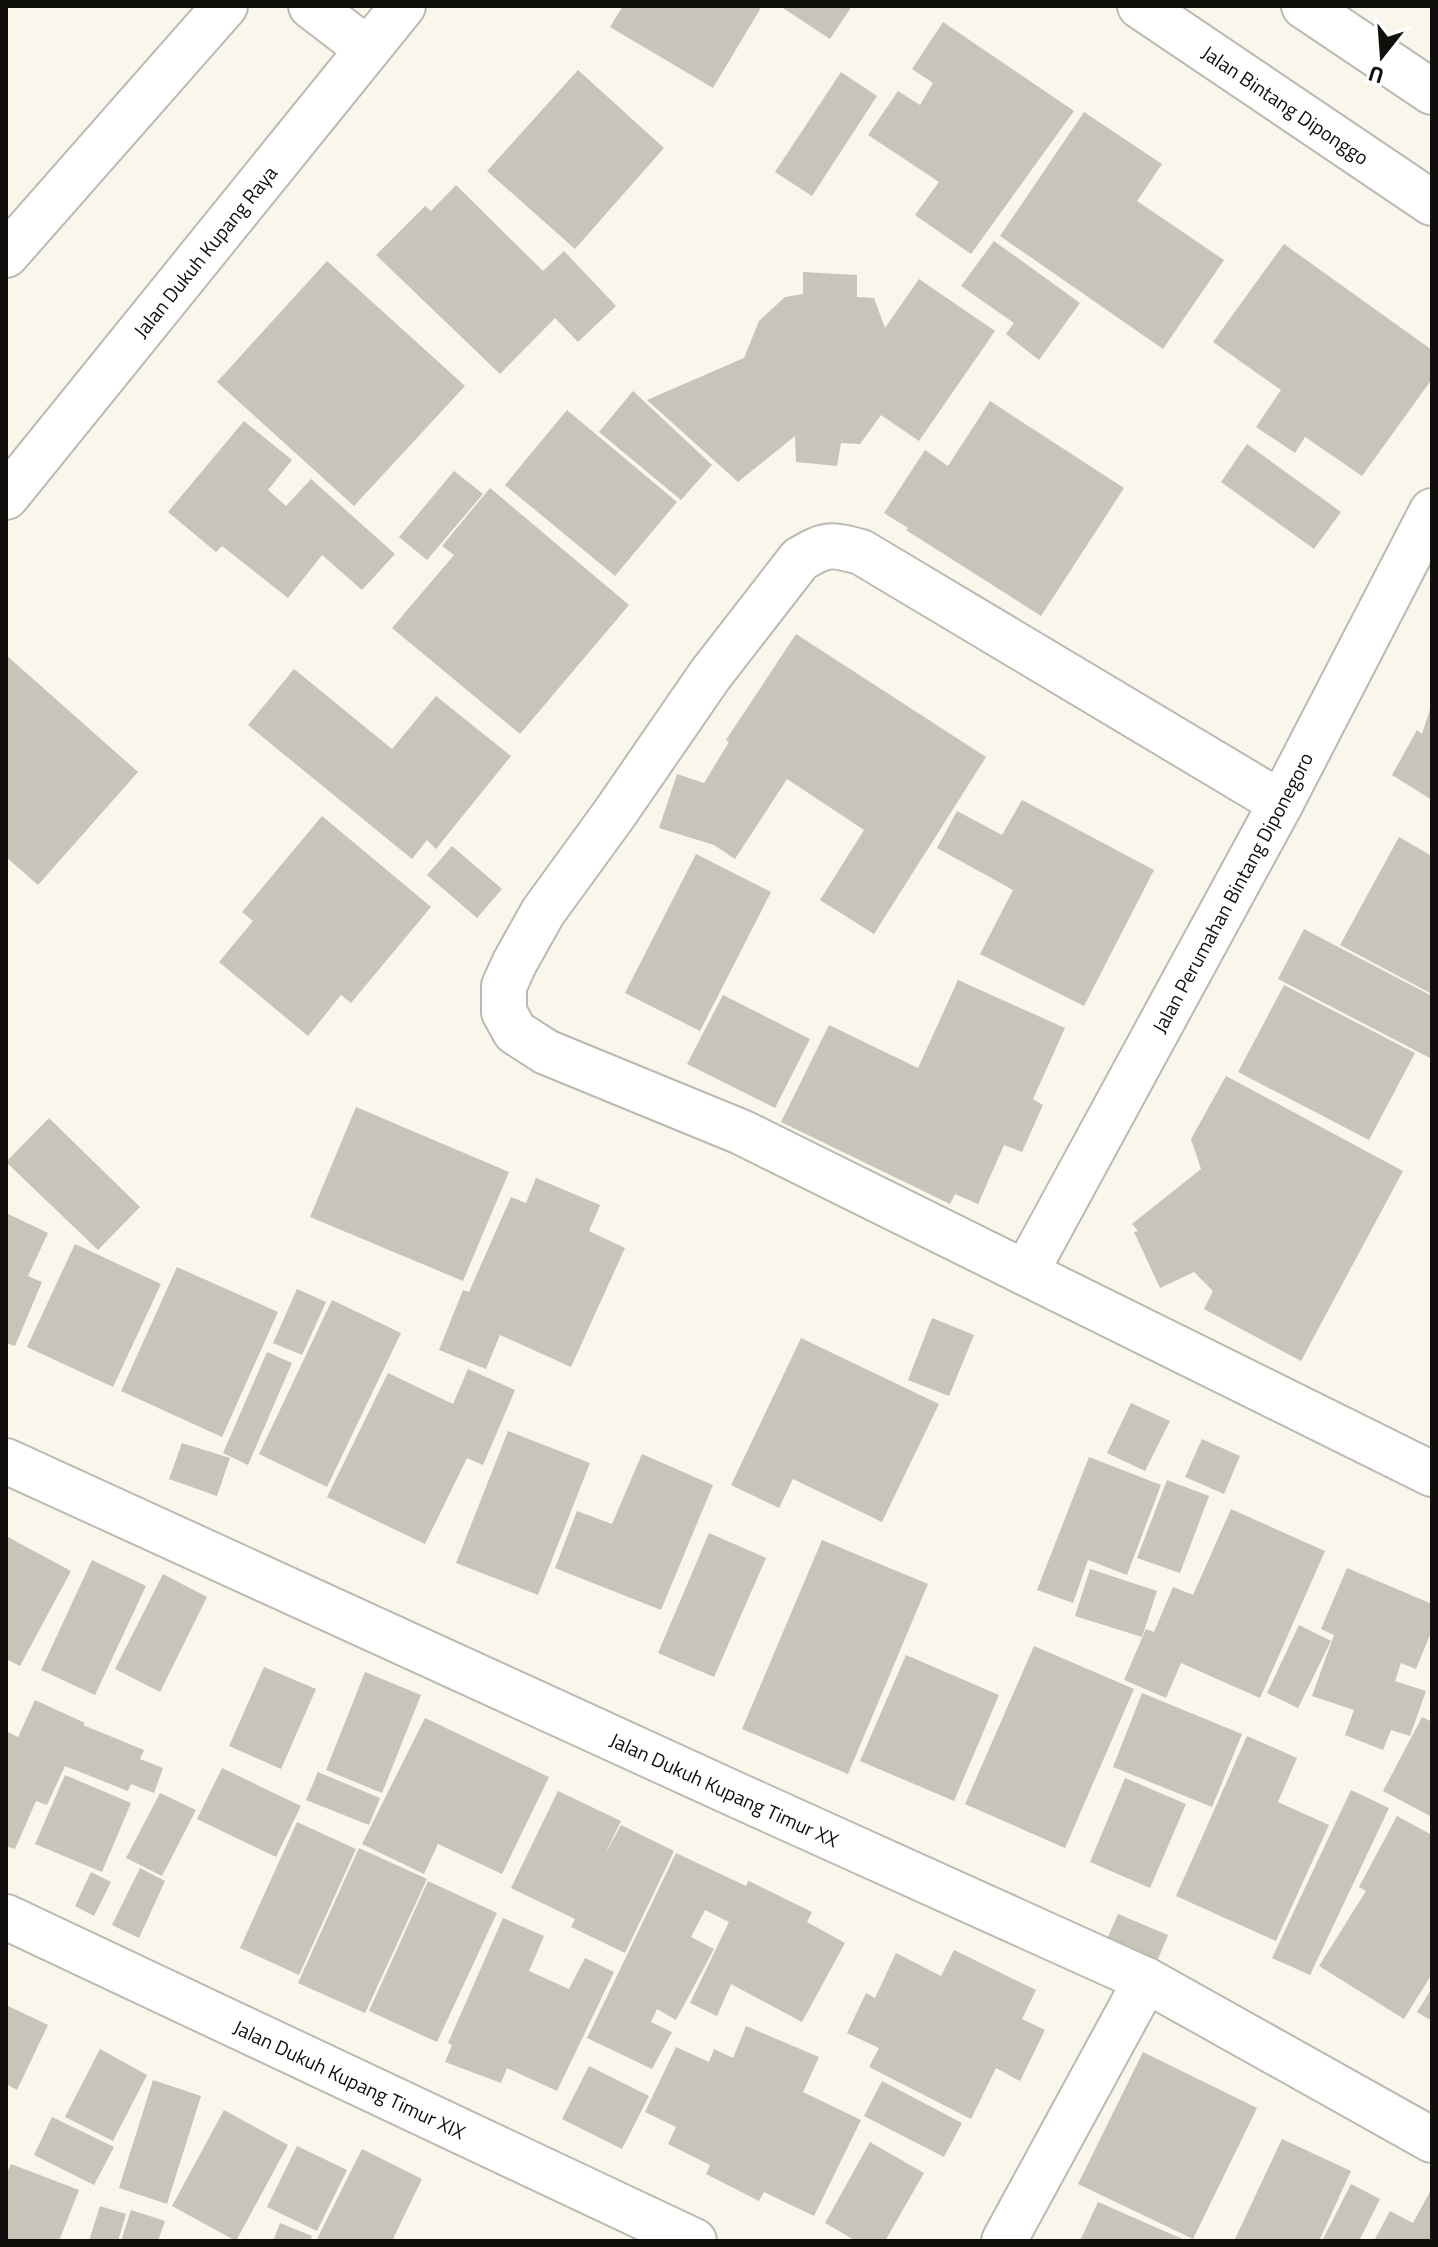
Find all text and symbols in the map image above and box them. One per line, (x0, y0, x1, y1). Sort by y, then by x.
north arrow (1342, 16, 1422, 96)
street label: Jalan Bintang Diponggo (1196, 37, 1376, 172)
text: U (1364, 57, 1388, 93)
street label: Jalan Dukuh Kupang Raya (125, 158, 284, 344)
street label: Jalan Perumahan Bintang Diponegoro (1143, 746, 1320, 1038)
street label: Jalan Dukuh Kupang Timur XX (605, 1724, 844, 1855)
street label: Jalan Dukuh Kupang Timur XIX (229, 2011, 471, 2147)

